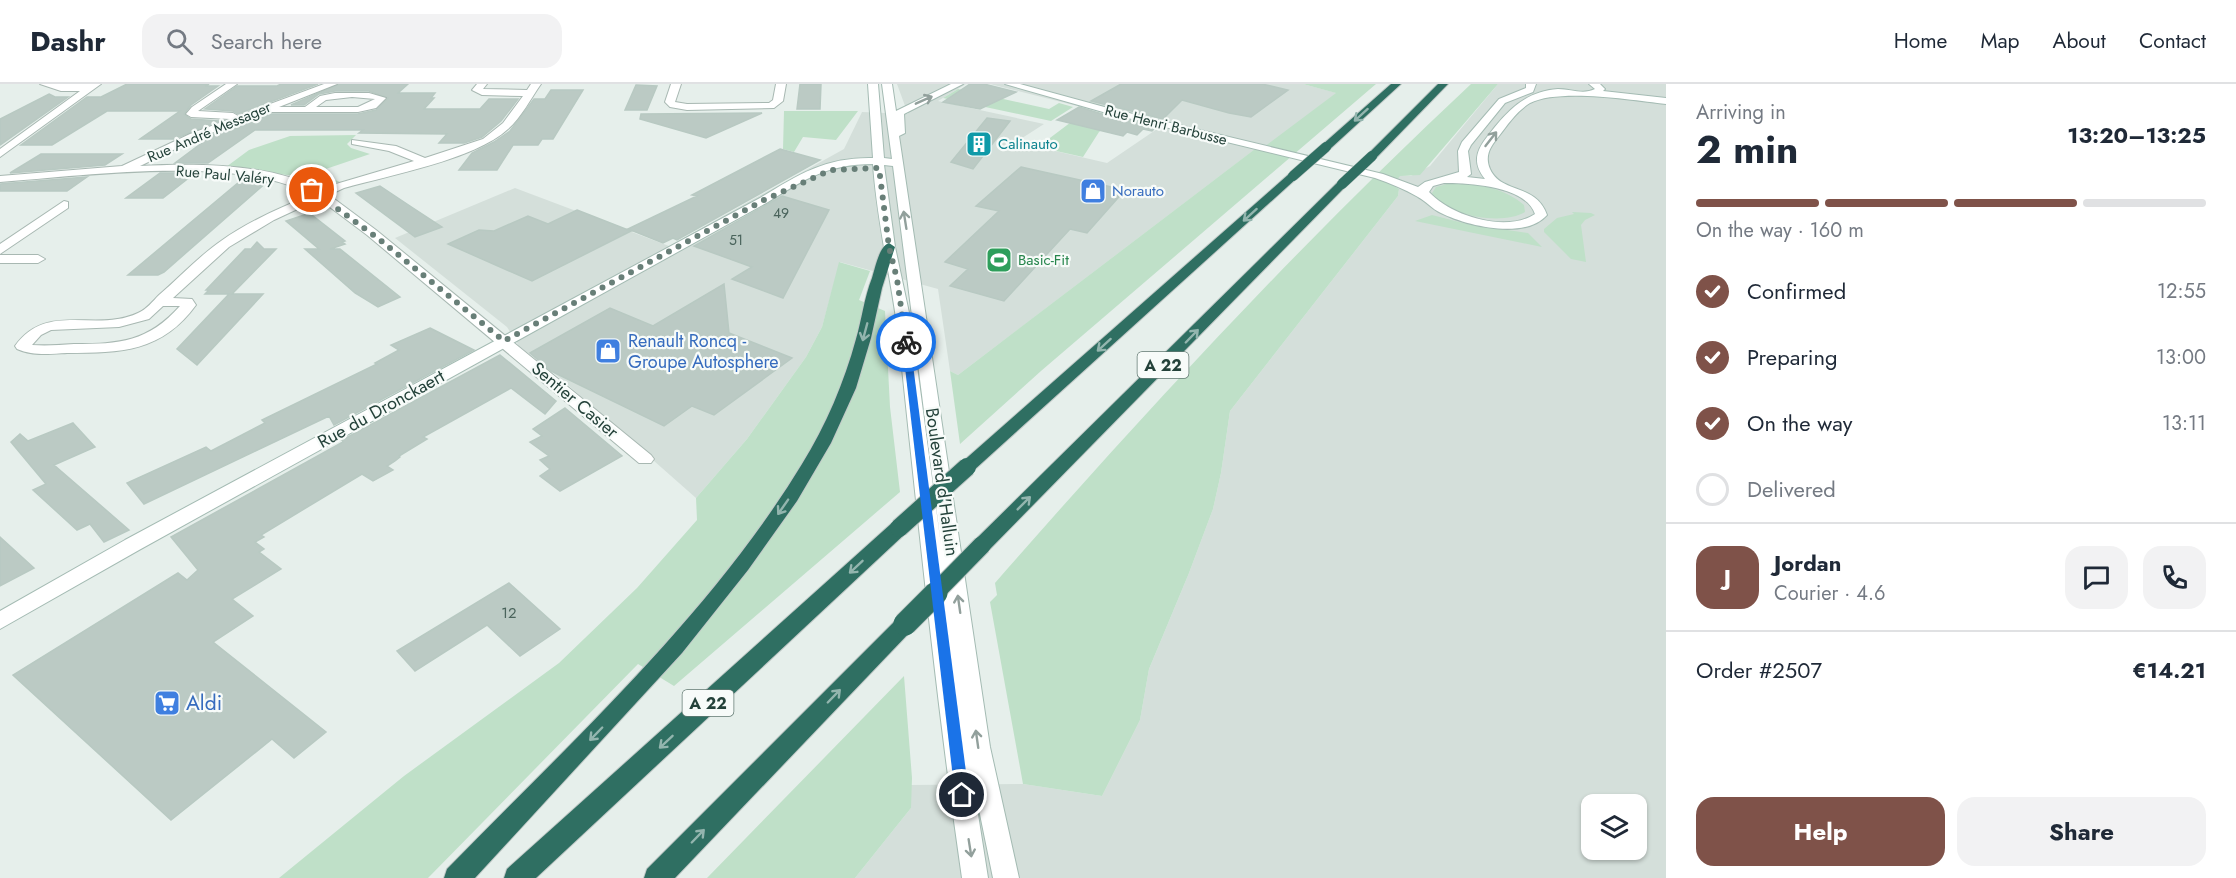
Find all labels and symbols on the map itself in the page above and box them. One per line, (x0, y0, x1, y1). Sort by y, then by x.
one-way arrow (914, 94, 932, 106)
street label: Rue André Messager (144, 96, 275, 168)
street label: Rue Henri Barbusse (1103, 99, 1230, 151)
one-way arrow (1354, 108, 1369, 122)
building icon: Calinauto (964, 129, 994, 159)
one-way arrow (1485, 131, 1498, 147)
place label: Calinauto (998, 133, 1058, 155)
street label: Rue Paul Valéry (175, 160, 275, 190)
pin (286, 164, 337, 215)
shop icon: Norauto (1078, 176, 1108, 206)
place label: Norauto (1112, 180, 1164, 202)
house number: 49 (773, 203, 789, 223)
one-way arrow (1242, 208, 1257, 222)
one-way arrow (900, 211, 911, 231)
house number: 51 (729, 230, 743, 250)
sports icon: Basic-Fit (984, 245, 1014, 275)
place label: Basic-Fit (1018, 249, 1069, 271)
courier (876, 312, 936, 372)
one-way arrow (858, 322, 870, 341)
place label: Renault Roncq - Groupe Autosphere (628, 328, 779, 375)
one-way arrow (1185, 329, 1199, 344)
shop icon: Renault Roncq - Groupe Autosphere (593, 336, 623, 366)
one-way arrow (1097, 338, 1112, 352)
road number: A 22 (1138, 352, 1188, 378)
street label: Sentier Casier (526, 356, 625, 445)
street label: Rue du Dronckaert (313, 363, 450, 455)
street label: Boulevard d'Halluin (919, 406, 965, 558)
one-way arrow (1017, 496, 1031, 511)
one-way arrow (777, 499, 789, 515)
one-way arrow (848, 560, 863, 574)
one-way arrow (953, 594, 964, 614)
house number: 12 (501, 602, 517, 624)
supermarket icon: Aldi (152, 688, 182, 718)
place label: Aldi (186, 688, 222, 718)
one-way arrow (826, 689, 841, 704)
road number: A 22 (682, 690, 734, 716)
one-way arrow (588, 727, 603, 742)
one-way arrow (971, 729, 982, 749)
one-way arrow (659, 735, 674, 749)
pin (936, 769, 987, 820)
one-way arrow (690, 829, 705, 844)
one-way arrow (965, 838, 976, 858)

